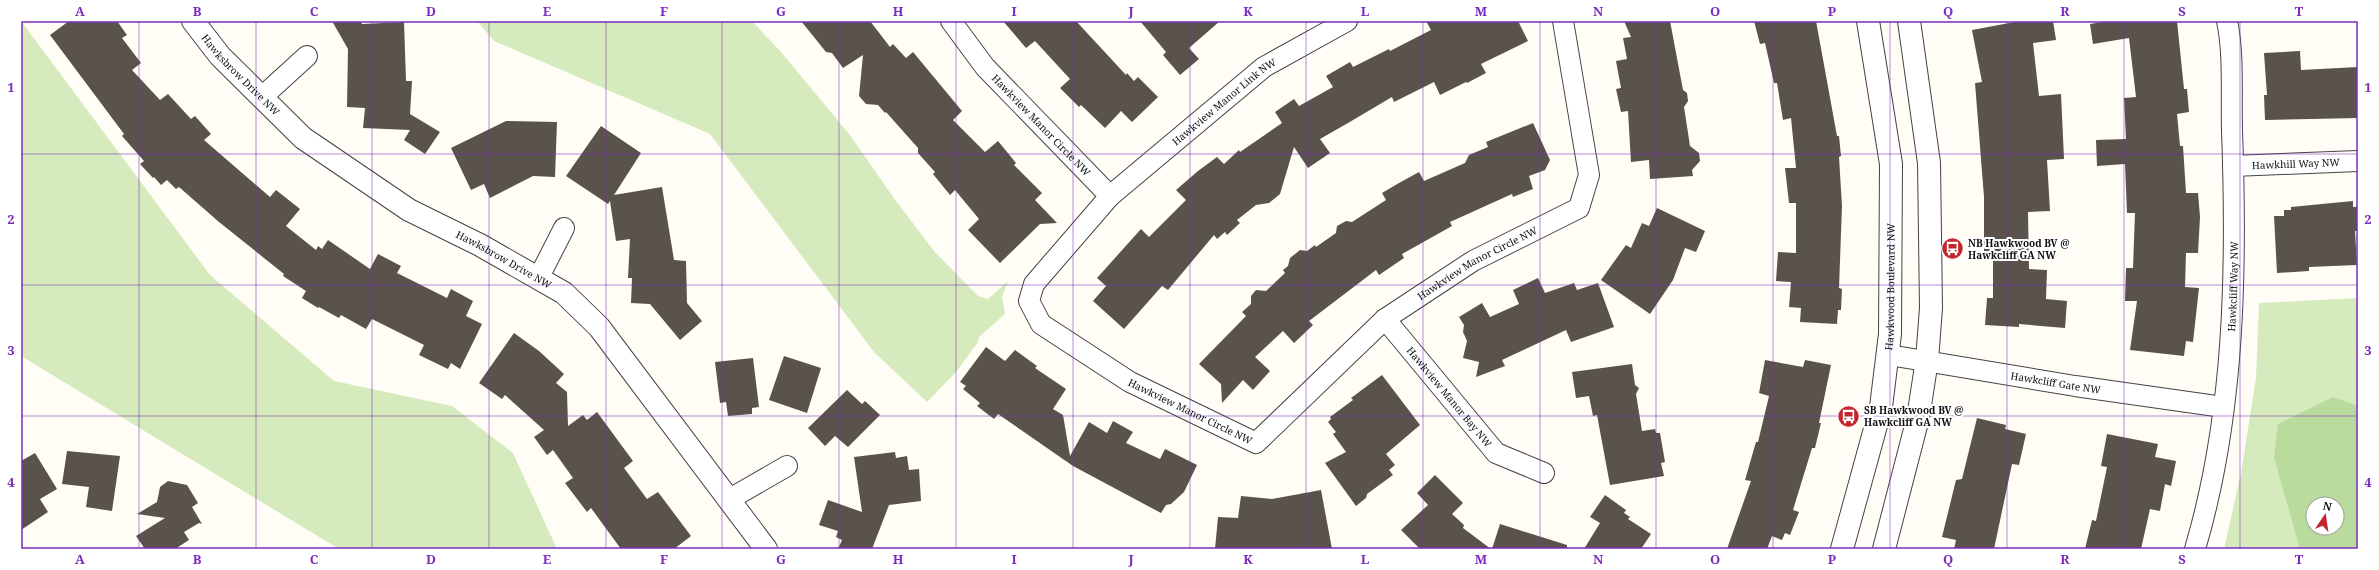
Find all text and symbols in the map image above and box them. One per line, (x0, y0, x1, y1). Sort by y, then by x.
text: A (75, 2, 85, 20)
text: B (193, 2, 202, 20)
text: C (310, 2, 319, 20)
text: D (426, 2, 436, 20)
text: E (543, 2, 552, 20)
text: F (660, 2, 668, 20)
text: G (776, 2, 786, 20)
text: H (893, 2, 904, 20)
text: I (1011, 2, 1017, 20)
text: J (1127, 2, 1134, 20)
text: K (1243, 2, 1253, 20)
text: L (1361, 2, 1370, 20)
text: M (1475, 2, 1488, 20)
text: N (1593, 2, 1604, 20)
text: O (1710, 2, 1720, 20)
text: P (1828, 2, 1837, 20)
text: Q (1943, 2, 1953, 20)
text: R (2060, 2, 2070, 20)
text: S (2178, 2, 2186, 20)
text: T (2295, 2, 2304, 20)
street label: Hawksbrow Drive NW (199, 31, 283, 119)
street label: Hawkview Manor Link NW (1169, 55, 1279, 148)
street label: Hawkview Manor Circle NW (989, 71, 1094, 179)
text: 1 (7, 78, 15, 96)
text: 1 (2364, 78, 2372, 96)
street label: Hawkhill Way NW (2252, 155, 2341, 172)
text: 2 (7, 210, 15, 228)
text: 2 (2364, 210, 2372, 228)
street label: Hawkview Manor Circle NW (1414, 223, 1540, 303)
street label: Hawkwood Boulevard NW (1881, 223, 1898, 351)
street label: Hawksbrow Drive NW (454, 227, 555, 292)
bus stop icon: NB Hawkwood BV @ Hawkcliff GA NW (1939, 236, 1965, 262)
place label: NB Hawkwood BV @ Hawkcliff GA NW (1968, 236, 2069, 262)
street label: Hawkcliff Way NW (2224, 241, 2241, 332)
text: 3 (7, 341, 15, 359)
text: 3 (2364, 341, 2372, 359)
street label: Hawkview Manor Bay NW (1404, 344, 1496, 450)
street label: Hawkcliff Gate NW (2010, 368, 2102, 397)
street label: Hawkview Manor Circle NW (1126, 375, 1255, 447)
bus stop icon: SB Hawkwood BV @ Hawkcliff GA NW (1836, 403, 1862, 429)
place label: SB Hawkwood BV @ Hawkcliff GA NW (1864, 403, 1963, 429)
text: 4 (7, 473, 15, 491)
text: 4 (2364, 473, 2372, 491)
north arrow (2305, 496, 2345, 536)
text: N (2321, 497, 2334, 514)
text: A (75, 550, 85, 568)
text: B (193, 550, 202, 568)
text: C (310, 550, 319, 568)
text: D (426, 550, 436, 568)
text: E (543, 550, 552, 568)
text: F (660, 550, 668, 568)
text: G (776, 550, 786, 568)
text: H (893, 550, 904, 568)
text: I (1011, 550, 1017, 568)
text: J (1127, 550, 1134, 568)
text: K (1243, 550, 1253, 568)
text: L (1361, 550, 1370, 568)
text: M (1475, 550, 1488, 568)
text: N (1593, 550, 1604, 568)
text: O (1710, 550, 1720, 568)
text: P (1828, 550, 1837, 568)
text: Q (1943, 550, 1953, 568)
text: R (2060, 550, 2070, 568)
text: S (2178, 550, 2186, 568)
text: T (2295, 550, 2304, 568)

